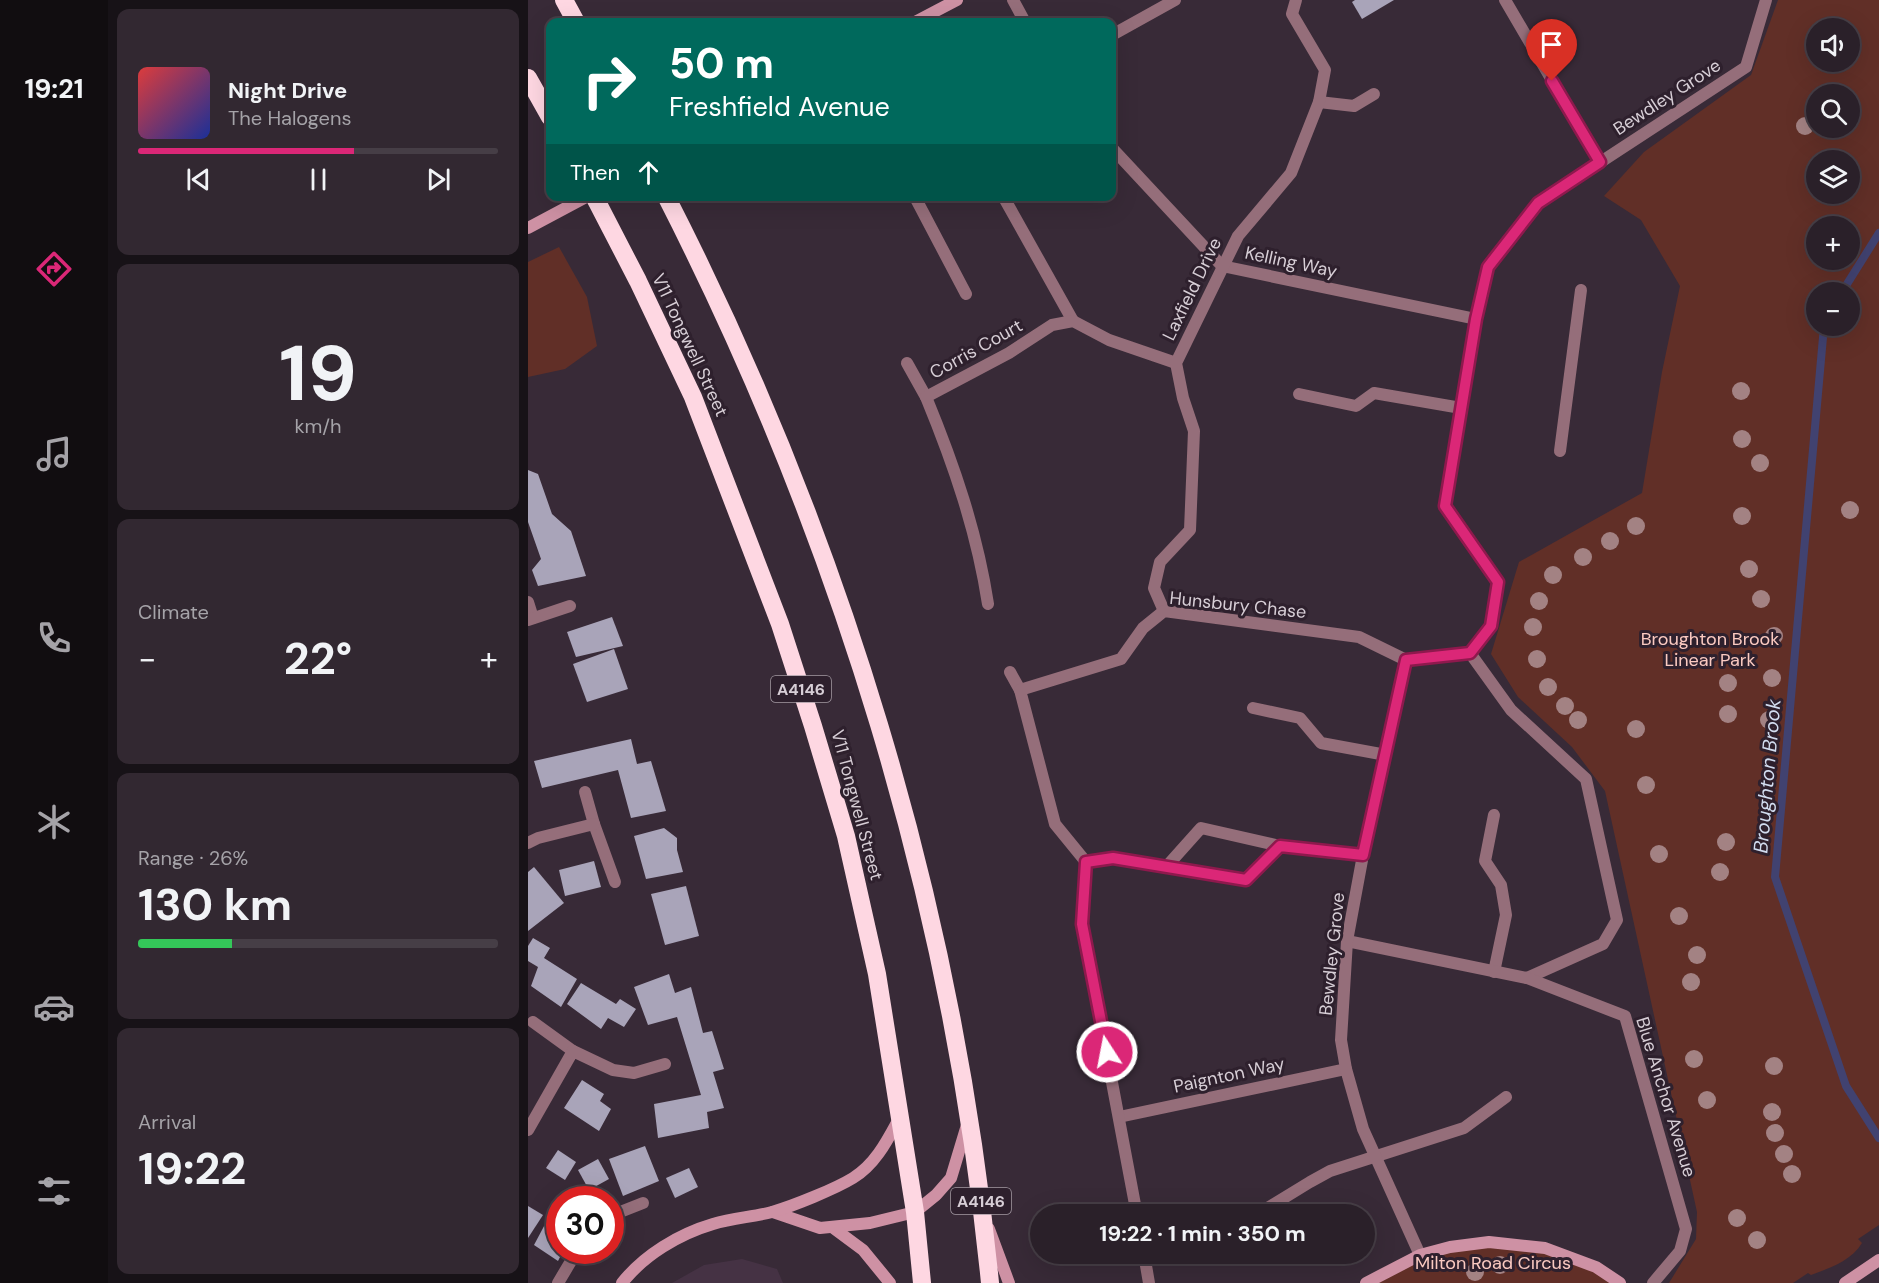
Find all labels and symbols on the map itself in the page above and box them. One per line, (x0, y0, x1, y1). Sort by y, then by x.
pin (1526, 19, 1577, 81)
street label: Bewdley Grove (1609, 53, 1725, 141)
street label: Laxfield Drive (1157, 234, 1227, 344)
street label: Kelling Way (1243, 241, 1339, 283)
street label: V11 Tongwell Street (646, 270, 734, 420)
street label: Corris Court (925, 314, 1027, 384)
street label: Hunsbury Chase (1168, 586, 1308, 624)
park label: Broughton Brook Linear Park (1641, 627, 1779, 672)
road number: A4146 (771, 676, 831, 702)
water label: Broughton Brook (1747, 697, 1787, 854)
street label: V11 Tongwell Street (825, 727, 889, 883)
street label: Bewdley Grove (1314, 891, 1350, 1017)
street label: Blue Anchor Avenue (1630, 1014, 1702, 1180)
position arrow (1075, 1020, 1139, 1084)
street label: Paignton Way (1171, 1051, 1287, 1099)
speed limit sign: 30 (546, 1186, 624, 1264)
road number: A4146 (951, 1188, 1011, 1214)
park label: Milton Road Circus (1415, 1251, 1571, 1275)

